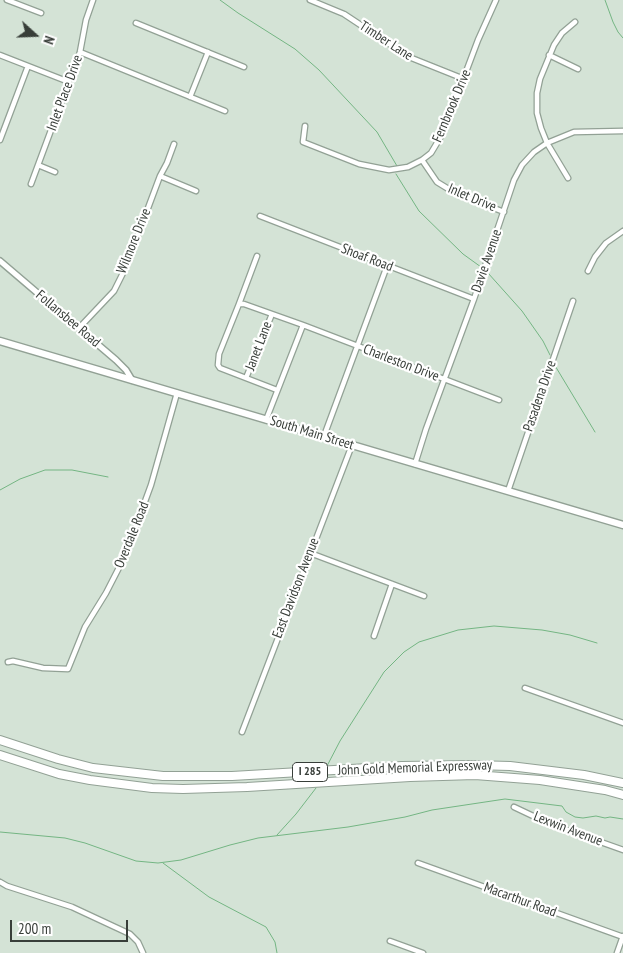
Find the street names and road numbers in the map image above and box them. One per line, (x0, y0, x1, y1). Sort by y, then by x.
street label: Timber Lane (356, 18, 416, 64)
street label: Inlet Place Drive (44, 53, 86, 133)
street label: Fernbrook Drive (429, 67, 475, 145)
street label: Inlet Drive (445, 180, 499, 216)
street label: Wilmore Drive (113, 206, 155, 276)
street label: Davie Avenue (468, 227, 506, 295)
street label: Shoaf Road (339, 240, 395, 276)
street label: Follansbee Road (32, 287, 104, 351)
street label: Janet Lane (242, 319, 276, 373)
street label: Charleston Drive (361, 341, 441, 385)
street label: Pasadena Drive (520, 358, 560, 434)
street label: South Main Street (268, 412, 356, 454)
street label: Overdale Road (111, 499, 153, 571)
street label: East Davidson Avenue (269, 536, 323, 640)
street label: John Gold Memorial Expressway (337, 757, 493, 779)
road number: I 285 (292, 762, 328, 782)
street label: Lexwin Avenue (531, 808, 605, 850)
street label: Macarthur Road (481, 879, 559, 921)

